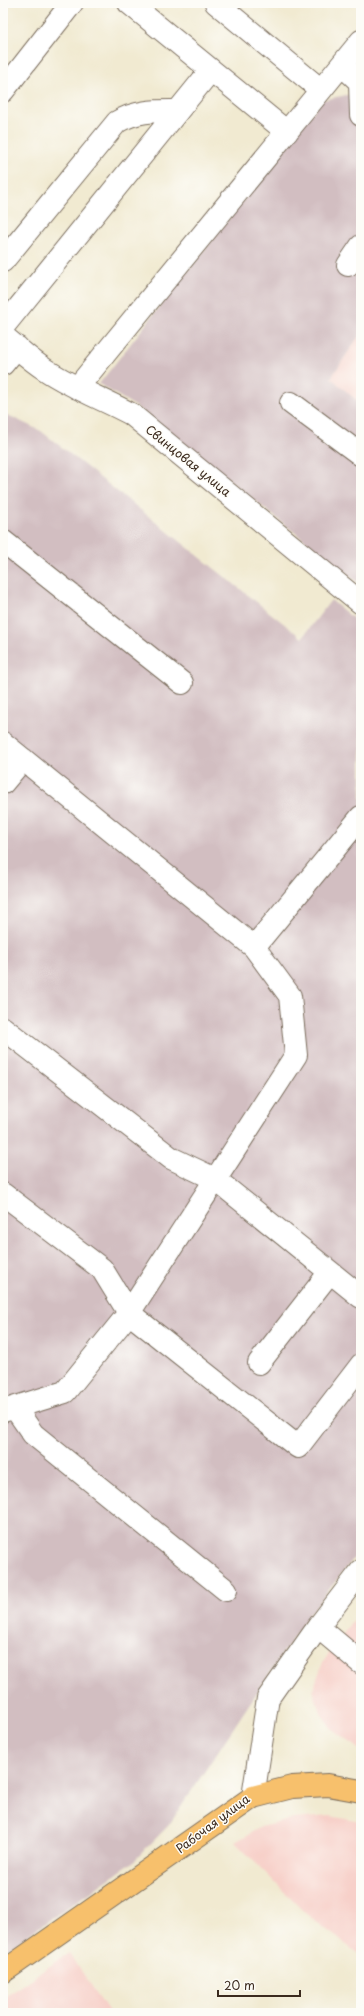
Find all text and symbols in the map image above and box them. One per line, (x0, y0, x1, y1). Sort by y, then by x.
street label: Свинцовая улица (142, 420, 236, 501)
street label: Рабочая улица (172, 1789, 253, 1857)
scale bar (218, 1972, 300, 1998)
text: 20 m (224, 1976, 255, 1994)

